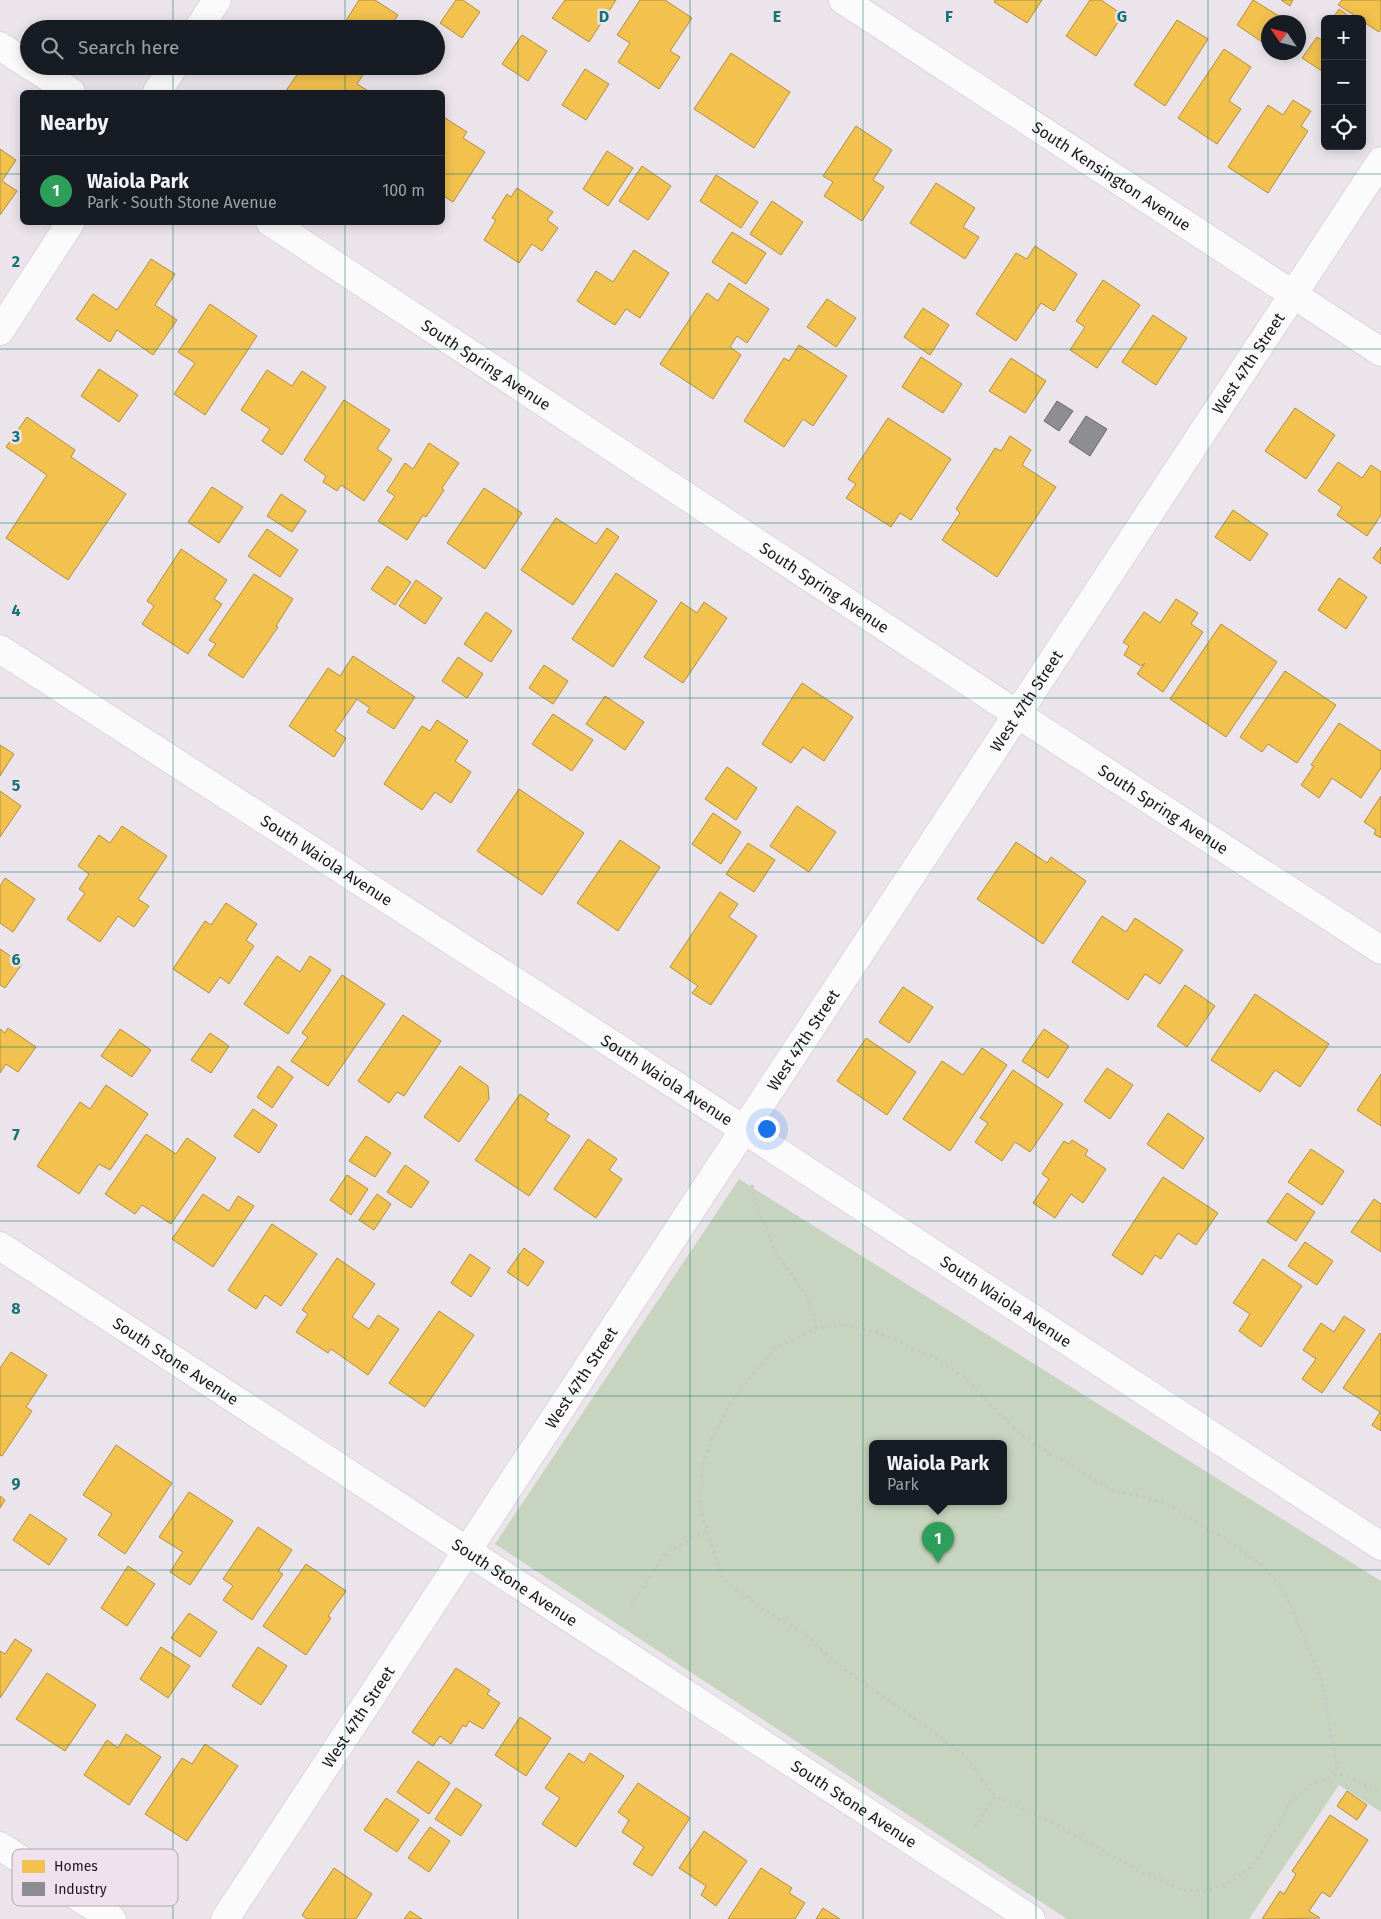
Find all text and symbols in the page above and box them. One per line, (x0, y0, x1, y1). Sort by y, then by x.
text: D (599, 7, 609, 26)
text: E (773, 7, 781, 26)
text: F (945, 7, 953, 26)
text: G (1117, 7, 1127, 26)
north arrow (1261, 15, 1306, 60)
map controls (1321, 15, 1366, 150)
button: + (1321, 15, 1366, 60)
search box (20, 20, 445, 75)
icon: search (38, 34, 66, 62)
text: Search here (78, 36, 179, 59)
button: − (1321, 60, 1366, 105)
button: locate (1321, 105, 1366, 150)
text: Nearby (40, 110, 108, 136)
street label: South Kensington Avenue (1028, 117, 1194, 235)
text: Waiola Park (87, 170, 189, 193)
text: 1 (52, 181, 60, 200)
text: 100 m (382, 181, 425, 200)
text: Park · South Stone Avenue (87, 193, 277, 212)
text: 2 (12, 252, 20, 271)
street label: West 47th Street (1208, 309, 1289, 418)
street label: South Spring Avenue (418, 315, 554, 414)
text: 3 (11, 427, 20, 446)
street label: South Spring Avenue (756, 538, 892, 637)
text: 4 (11, 601, 21, 620)
street label: West 47th Street (986, 647, 1067, 755)
street label: South Spring Avenue (1095, 760, 1232, 858)
text: 5 (12, 776, 21, 795)
street label: South Waiola Avenue (257, 811, 396, 910)
text: 6 (11, 950, 21, 969)
street label: West 47th Street (763, 986, 844, 1095)
street label: South Waiola Avenue (597, 1031, 736, 1130)
your location (754, 1116, 780, 1142)
text: 7 (12, 1125, 20, 1144)
street label: South Waiola Avenue (937, 1252, 1075, 1351)
text: 8 (11, 1299, 21, 1318)
street label: South Stone Avenue (109, 1313, 242, 1409)
street label: West 47th Street (541, 1323, 622, 1432)
popup (869, 1440, 1007, 1505)
text: Waiola Park (887, 1452, 989, 1475)
text: 9 (12, 1474, 21, 1493)
text: Park (887, 1475, 919, 1494)
pin: 1 (922, 1522, 954, 1563)
street label: South Stone Avenue (448, 1535, 581, 1630)
street label: West 47th Street (318, 1663, 399, 1771)
street label: South Stone Avenue (788, 1756, 920, 1852)
legend (12, 1849, 178, 1906)
text: Homes (54, 1858, 98, 1875)
text: Industry (54, 1881, 107, 1898)

